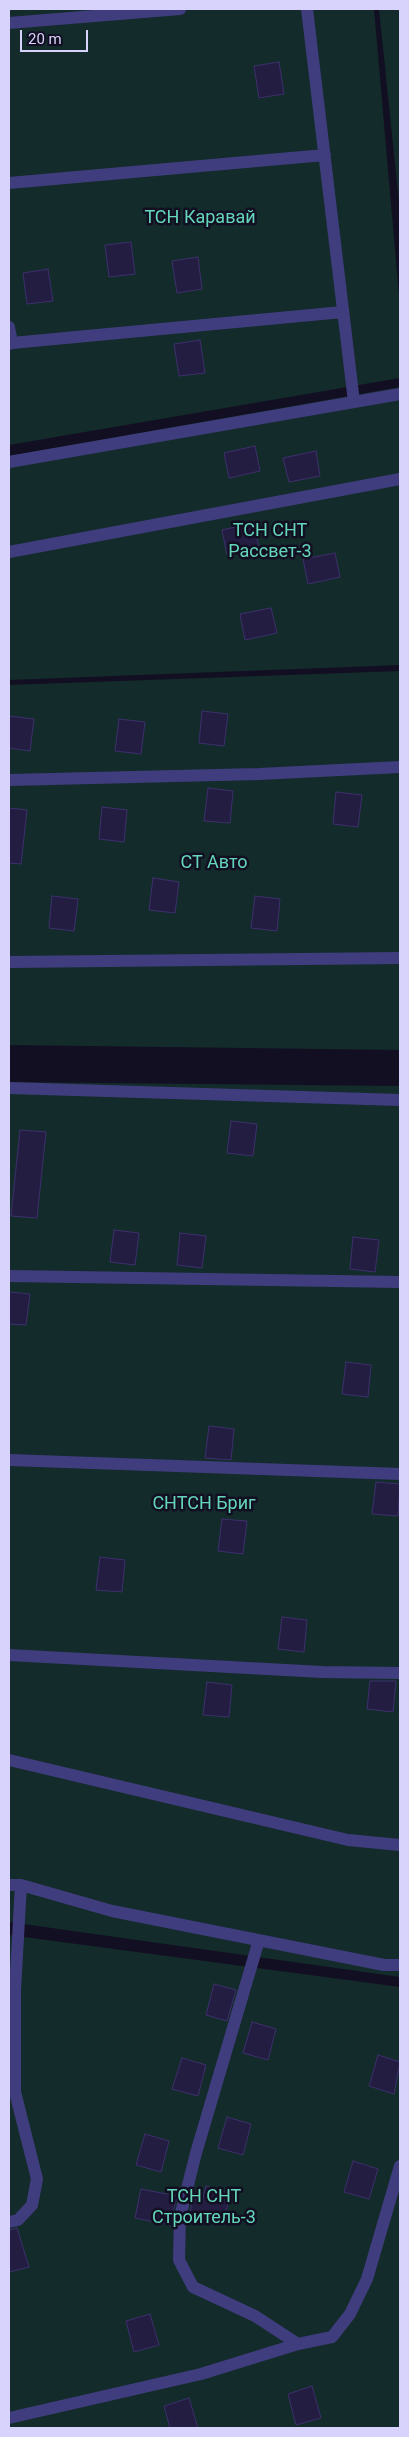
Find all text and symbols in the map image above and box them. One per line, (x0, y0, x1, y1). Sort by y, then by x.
scale bar (22, 20, 90, 52)
text: 20 m (28, 30, 62, 48)
park label: ТСН Каравай (144, 207, 256, 229)
park label: ТСН СНТ Рассвет-3 (228, 520, 312, 562)
park label: СТ Авто (180, 852, 248, 874)
park label: СНТСН Бриг (152, 1493, 256, 1515)
park label: ТСН СНТ Строитель-3 (152, 2186, 256, 2228)

